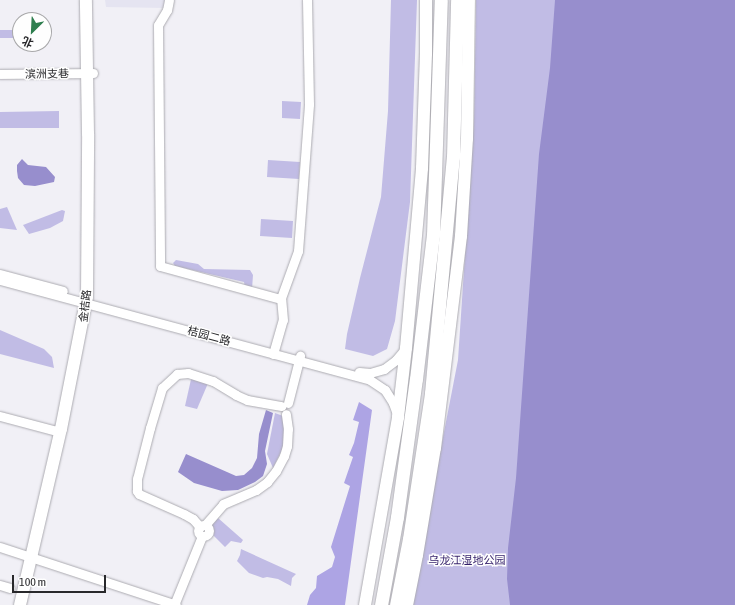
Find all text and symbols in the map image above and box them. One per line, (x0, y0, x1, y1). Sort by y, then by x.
north arrow (12, 12, 52, 52)
text: 北 (20, 34, 35, 50)
street label: 滨洲支巷 (25, 67, 69, 81)
street label: 金桔路 (76, 289, 94, 323)
street label: 桔园二路 (186, 324, 232, 348)
park label: 乌龙江湿地公园 (429, 553, 505, 567)
scale bar (14, 567, 108, 593)
text: 100 m (19, 575, 46, 589)

